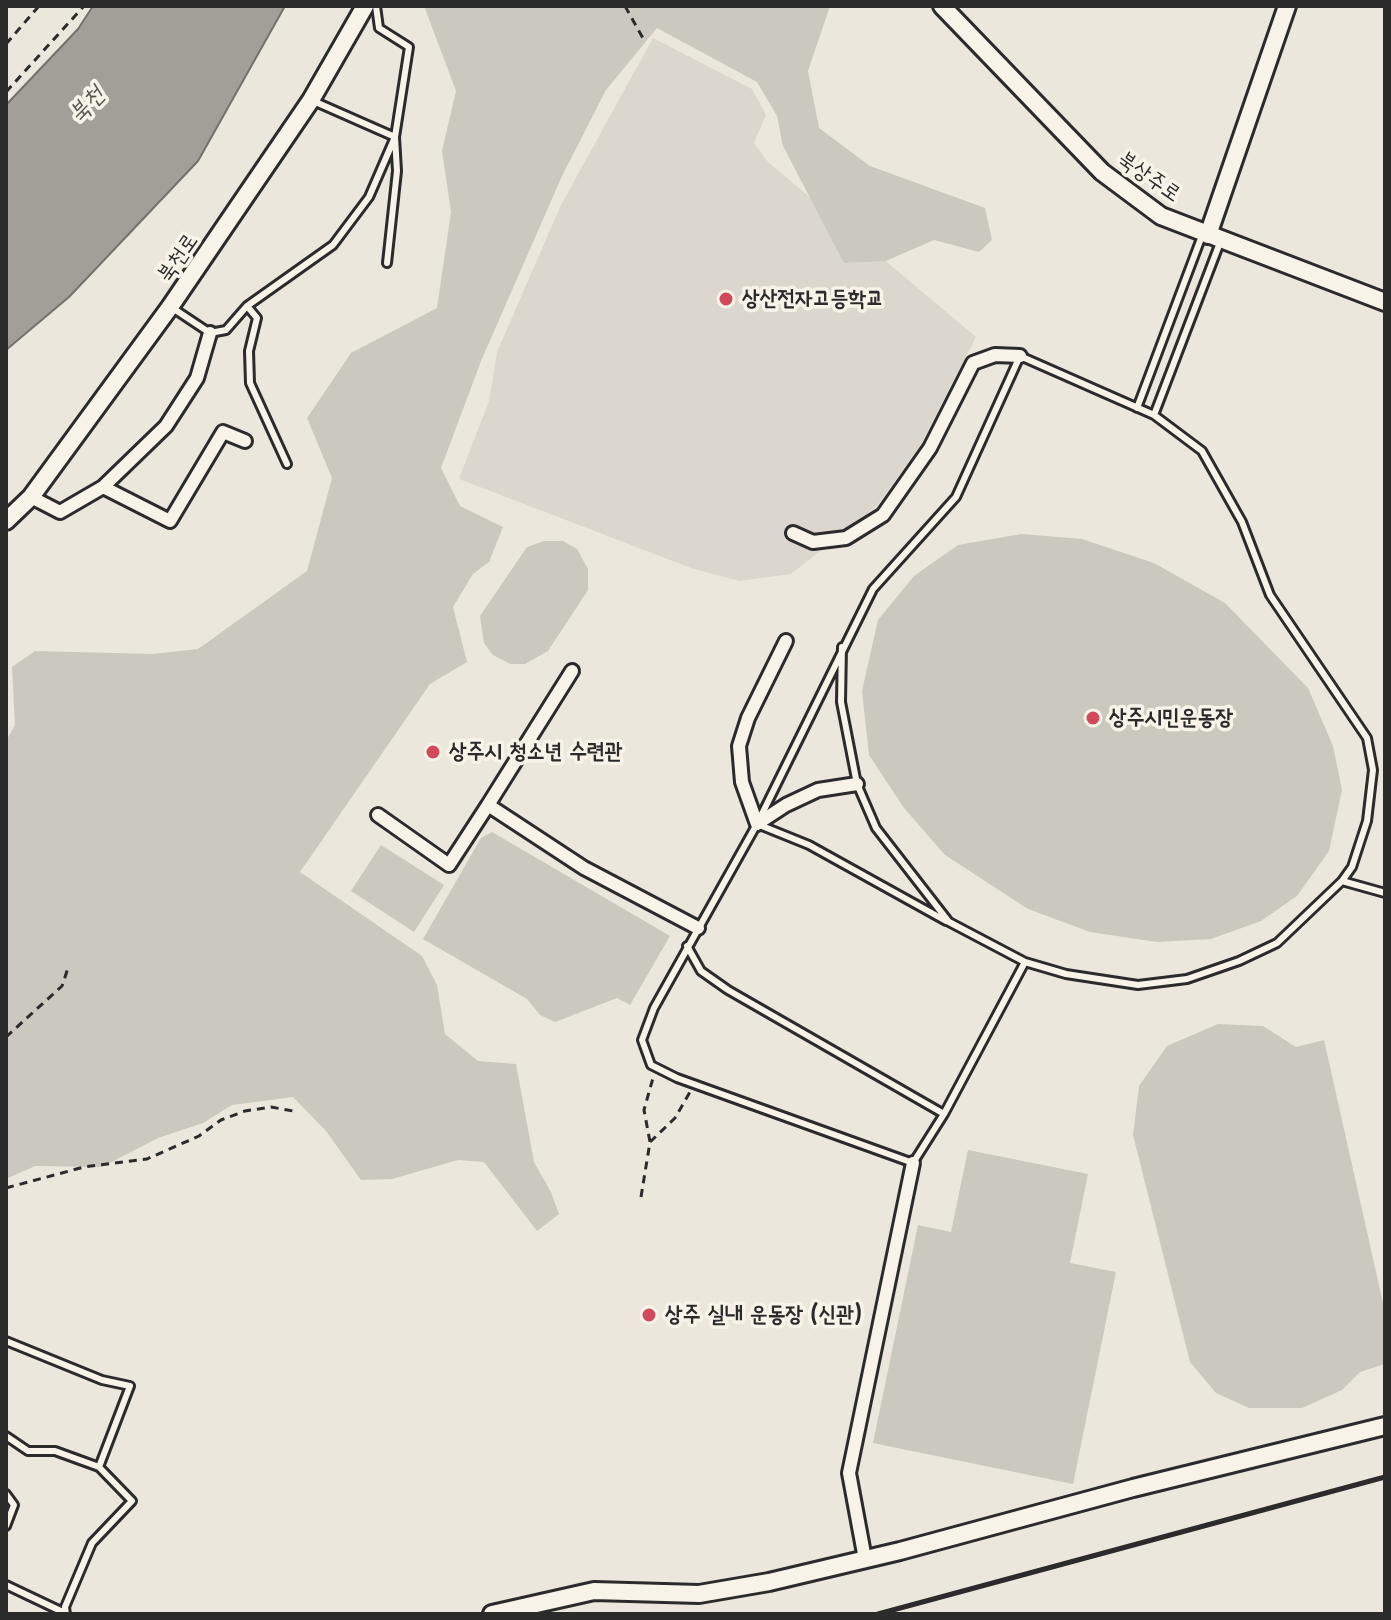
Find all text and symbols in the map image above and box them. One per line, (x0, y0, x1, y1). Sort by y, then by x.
water label: 북천 (63, 81, 111, 129)
street label: 북상주로 (1112, 146, 1186, 208)
street label: 북천로 (152, 229, 204, 287)
place label: 상산전자고등학교 (742, 286, 884, 312)
marker: 상산전자고등학교 (717, 290, 735, 308)
place label: 상주시민운동장 (1109, 705, 1233, 731)
marker: 상주시민운동장 (1084, 709, 1102, 727)
place label: 상주시 청소년 수련관 (449, 739, 622, 765)
marker: 상주시 청소년 수련관 (424, 743, 442, 761)
place label: 상주 실내 운동장 (신관) (665, 1302, 862, 1328)
marker: 상주 실내 운동장 (신관) (640, 1306, 658, 1324)

